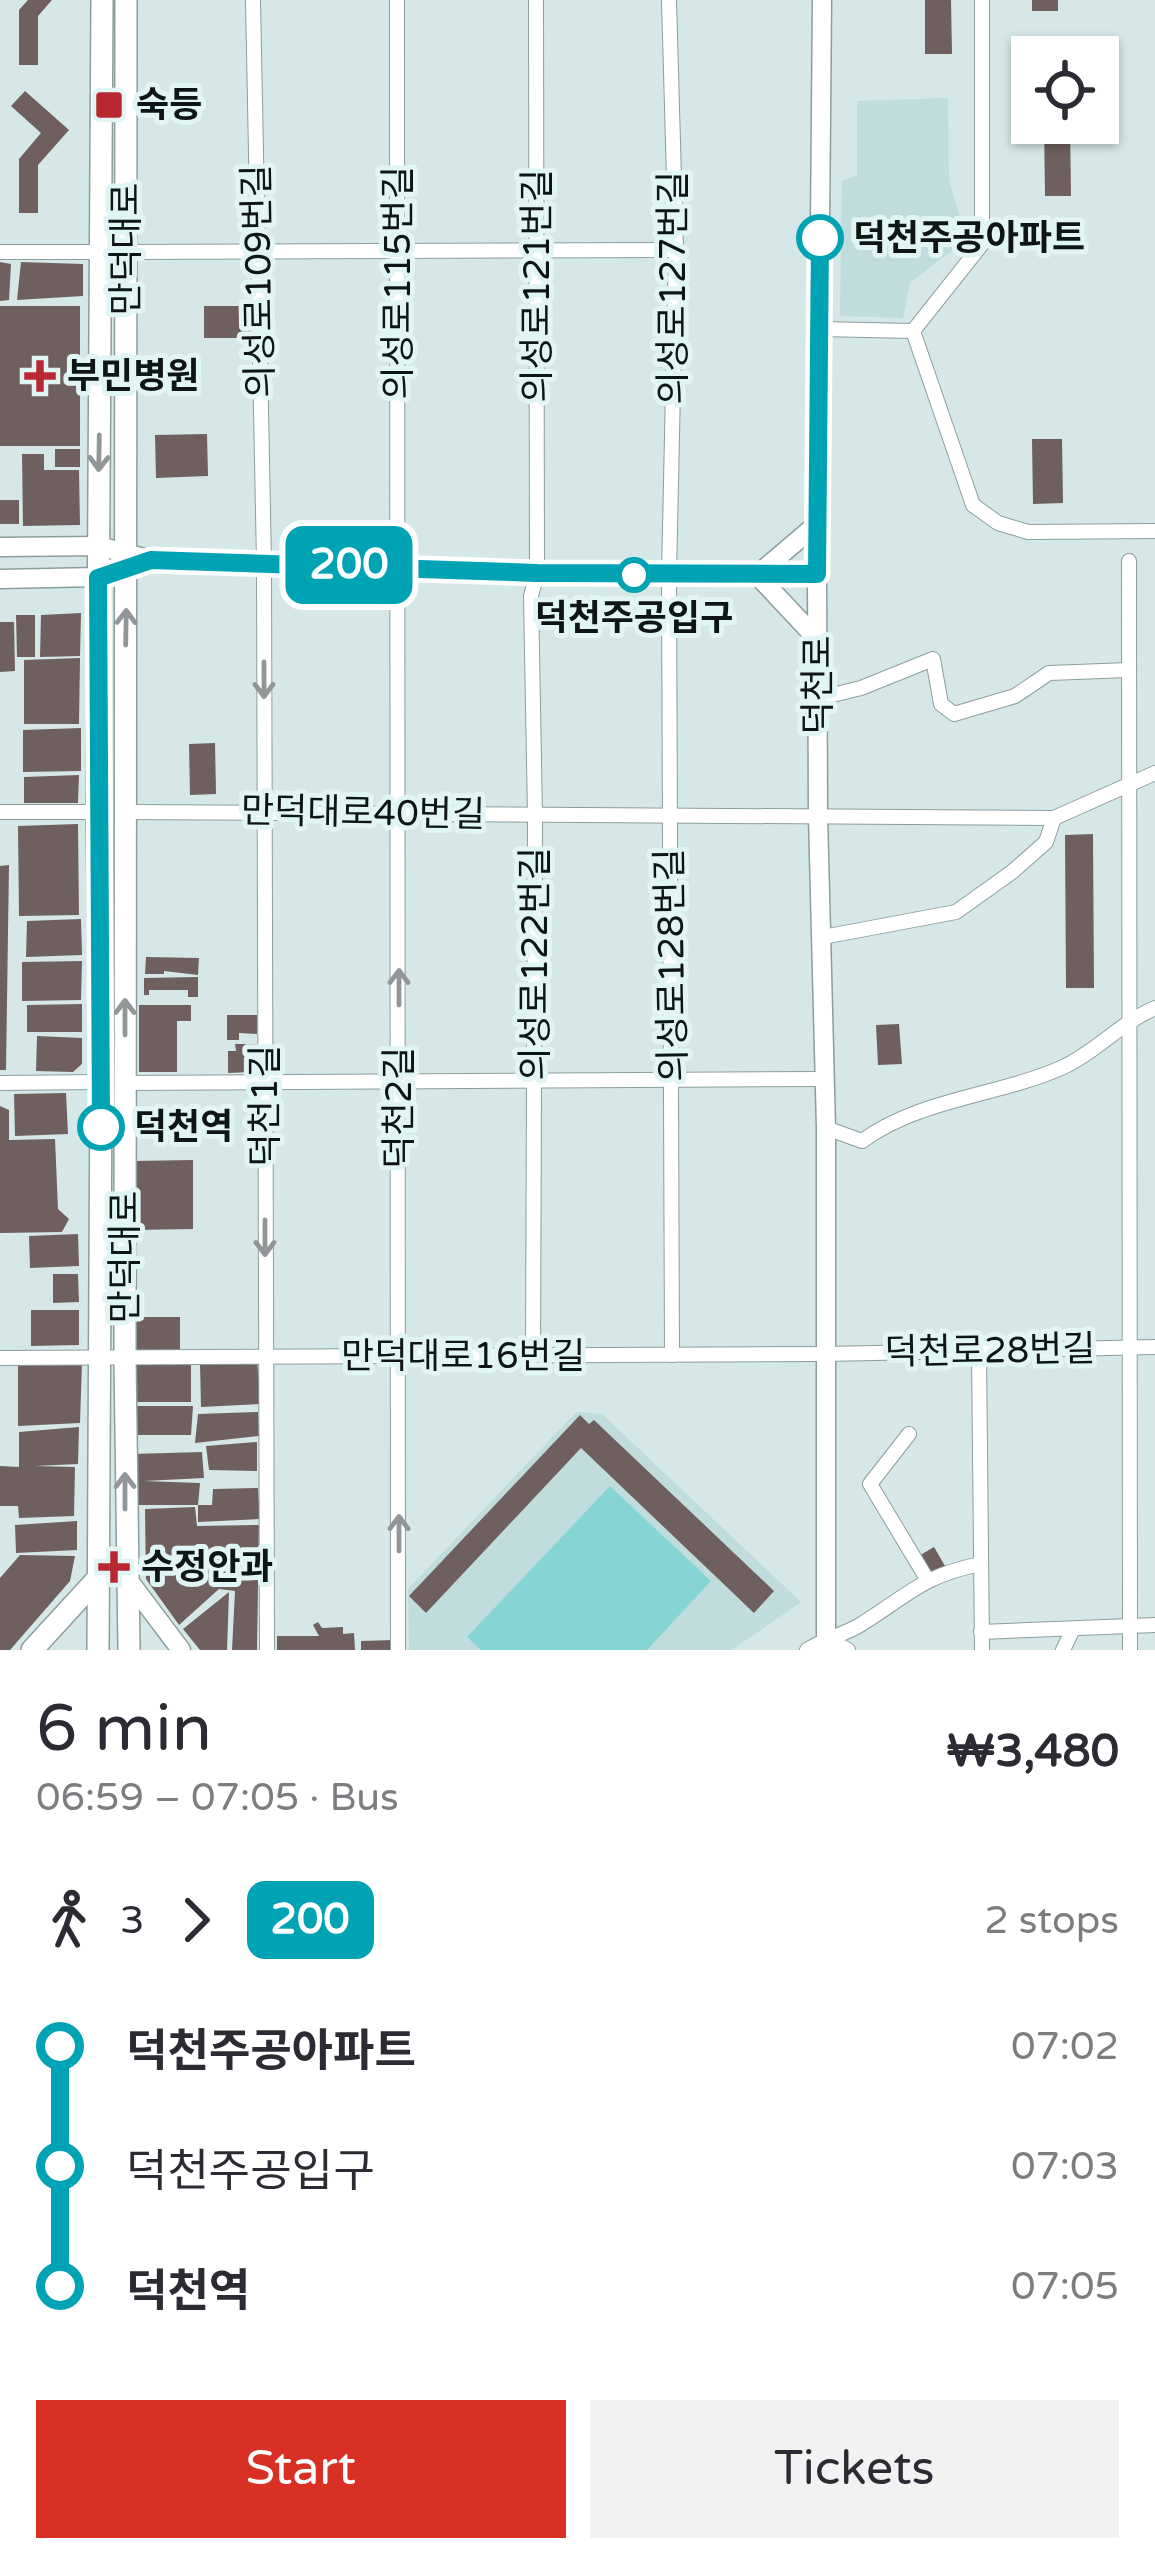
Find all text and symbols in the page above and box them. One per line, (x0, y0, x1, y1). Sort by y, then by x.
map controls (1011, 36, 1119, 144)
button: locate (1011, 36, 1119, 144)
place label: 숙등 (136, 84, 202, 127)
marker: 숙등 (93, 89, 125, 121)
street label: 의성로109번길 (235, 164, 283, 398)
street label: 의성로115번길 (377, 166, 420, 400)
street label: 의성로121번길 (516, 169, 559, 403)
street label: 의성로127번길 (652, 171, 695, 405)
street label: 만덕대로 (105, 183, 148, 315)
marker: 덕천주공아파트 (798, 216, 842, 260)
place label: 덕천주공아파트 (853, 217, 1085, 260)
place label: 부민병원 (67, 355, 199, 398)
marker: 부민병원 (24, 360, 56, 392)
one-way arrow (88, 433, 111, 472)
line badge: 200 (280, 526, 418, 604)
text: 200 (309, 539, 389, 590)
marker: 덕천주공입구 (618, 559, 650, 591)
place label: 덕천주공입구 (535, 597, 733, 640)
one-way arrow (115, 608, 138, 647)
street label: 덕천로 (797, 635, 840, 735)
one-way arrow (253, 660, 275, 699)
street label: 만덕대로40번길 (241, 789, 485, 837)
street label: 의성로122번길 (514, 847, 557, 1081)
street label: 의성로128번길 (648, 848, 696, 1082)
one-way arrow (388, 968, 410, 1007)
one-way arrow (114, 998, 136, 1037)
street label: 덕천1길 (244, 1045, 287, 1167)
street label: 덕천2길 (378, 1047, 421, 1169)
marker: 덕천역 (79, 1105, 123, 1149)
place label: 덕천역 (134, 1106, 233, 1149)
street label: 만덕대로 (104, 1191, 147, 1323)
one-way arrow (254, 1218, 277, 1257)
street label: 덕천로28번길 (884, 1328, 1096, 1374)
street label: 만덕대로16번길 (341, 1335, 585, 1378)
one-way arrow (114, 1472, 136, 1511)
one-way arrow (387, 1514, 410, 1553)
place label: 수정안과 (141, 1546, 273, 1589)
marker: 수정안과 (98, 1551, 130, 1583)
text: 6 min (36, 1689, 212, 1769)
text: ₩3,480 (947, 1725, 1119, 1779)
text: 06:59 – 07:05 · Bus (36, 1774, 399, 1821)
icon: walk (36, 1887, 102, 1953)
icon: forward (163, 1887, 229, 1953)
text: 200 (271, 1894, 350, 1945)
text: 3 (120, 1897, 145, 1944)
text: 2 stops (984, 1897, 1119, 1944)
text: 07:02 (1011, 2023, 1119, 2070)
text: 덕천주공아파트 (126, 2025, 416, 2079)
text: 07:03 (1011, 2143, 1119, 2190)
text: 덕천주공입구 (126, 2145, 374, 2199)
text: 07:05 (1011, 2263, 1119, 2310)
text: 덕천역 (126, 2265, 250, 2319)
button: Start (36, 2400, 566, 2538)
button: Tickets (590, 2400, 1119, 2538)

